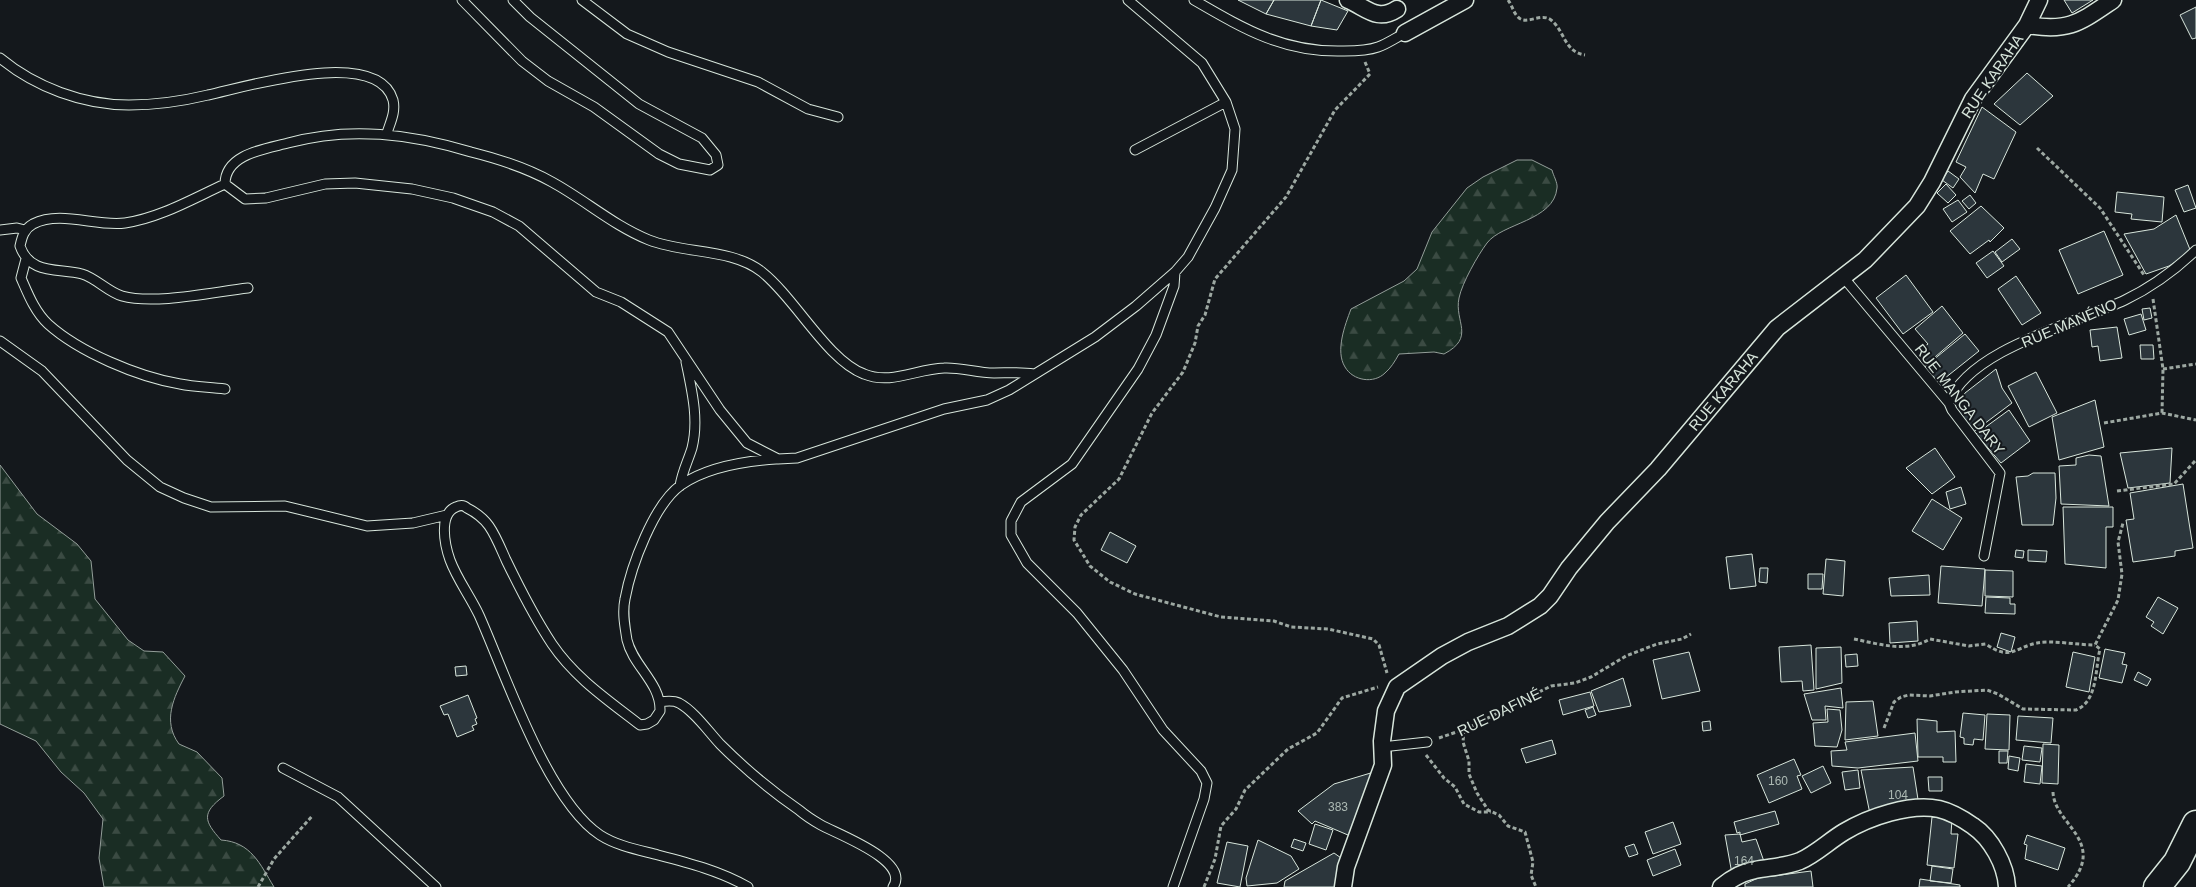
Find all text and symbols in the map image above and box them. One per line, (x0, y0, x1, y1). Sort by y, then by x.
street label: RUE KARAHA (1958, 31, 2026, 121)
street label: RUE MANÉNO (2019, 295, 2119, 351)
street label: RUE MANGA DARY (1912, 340, 2008, 458)
street label: RUE KARAHA (1685, 348, 1761, 434)
street label: RUE DAFINÉ (1454, 684, 1544, 740)
house number: 160 (1768, 774, 1788, 788)
house number: 104 (1888, 788, 1908, 802)
house number: 383 (1328, 800, 1348, 814)
house number: 164 (1734, 854, 1754, 868)

